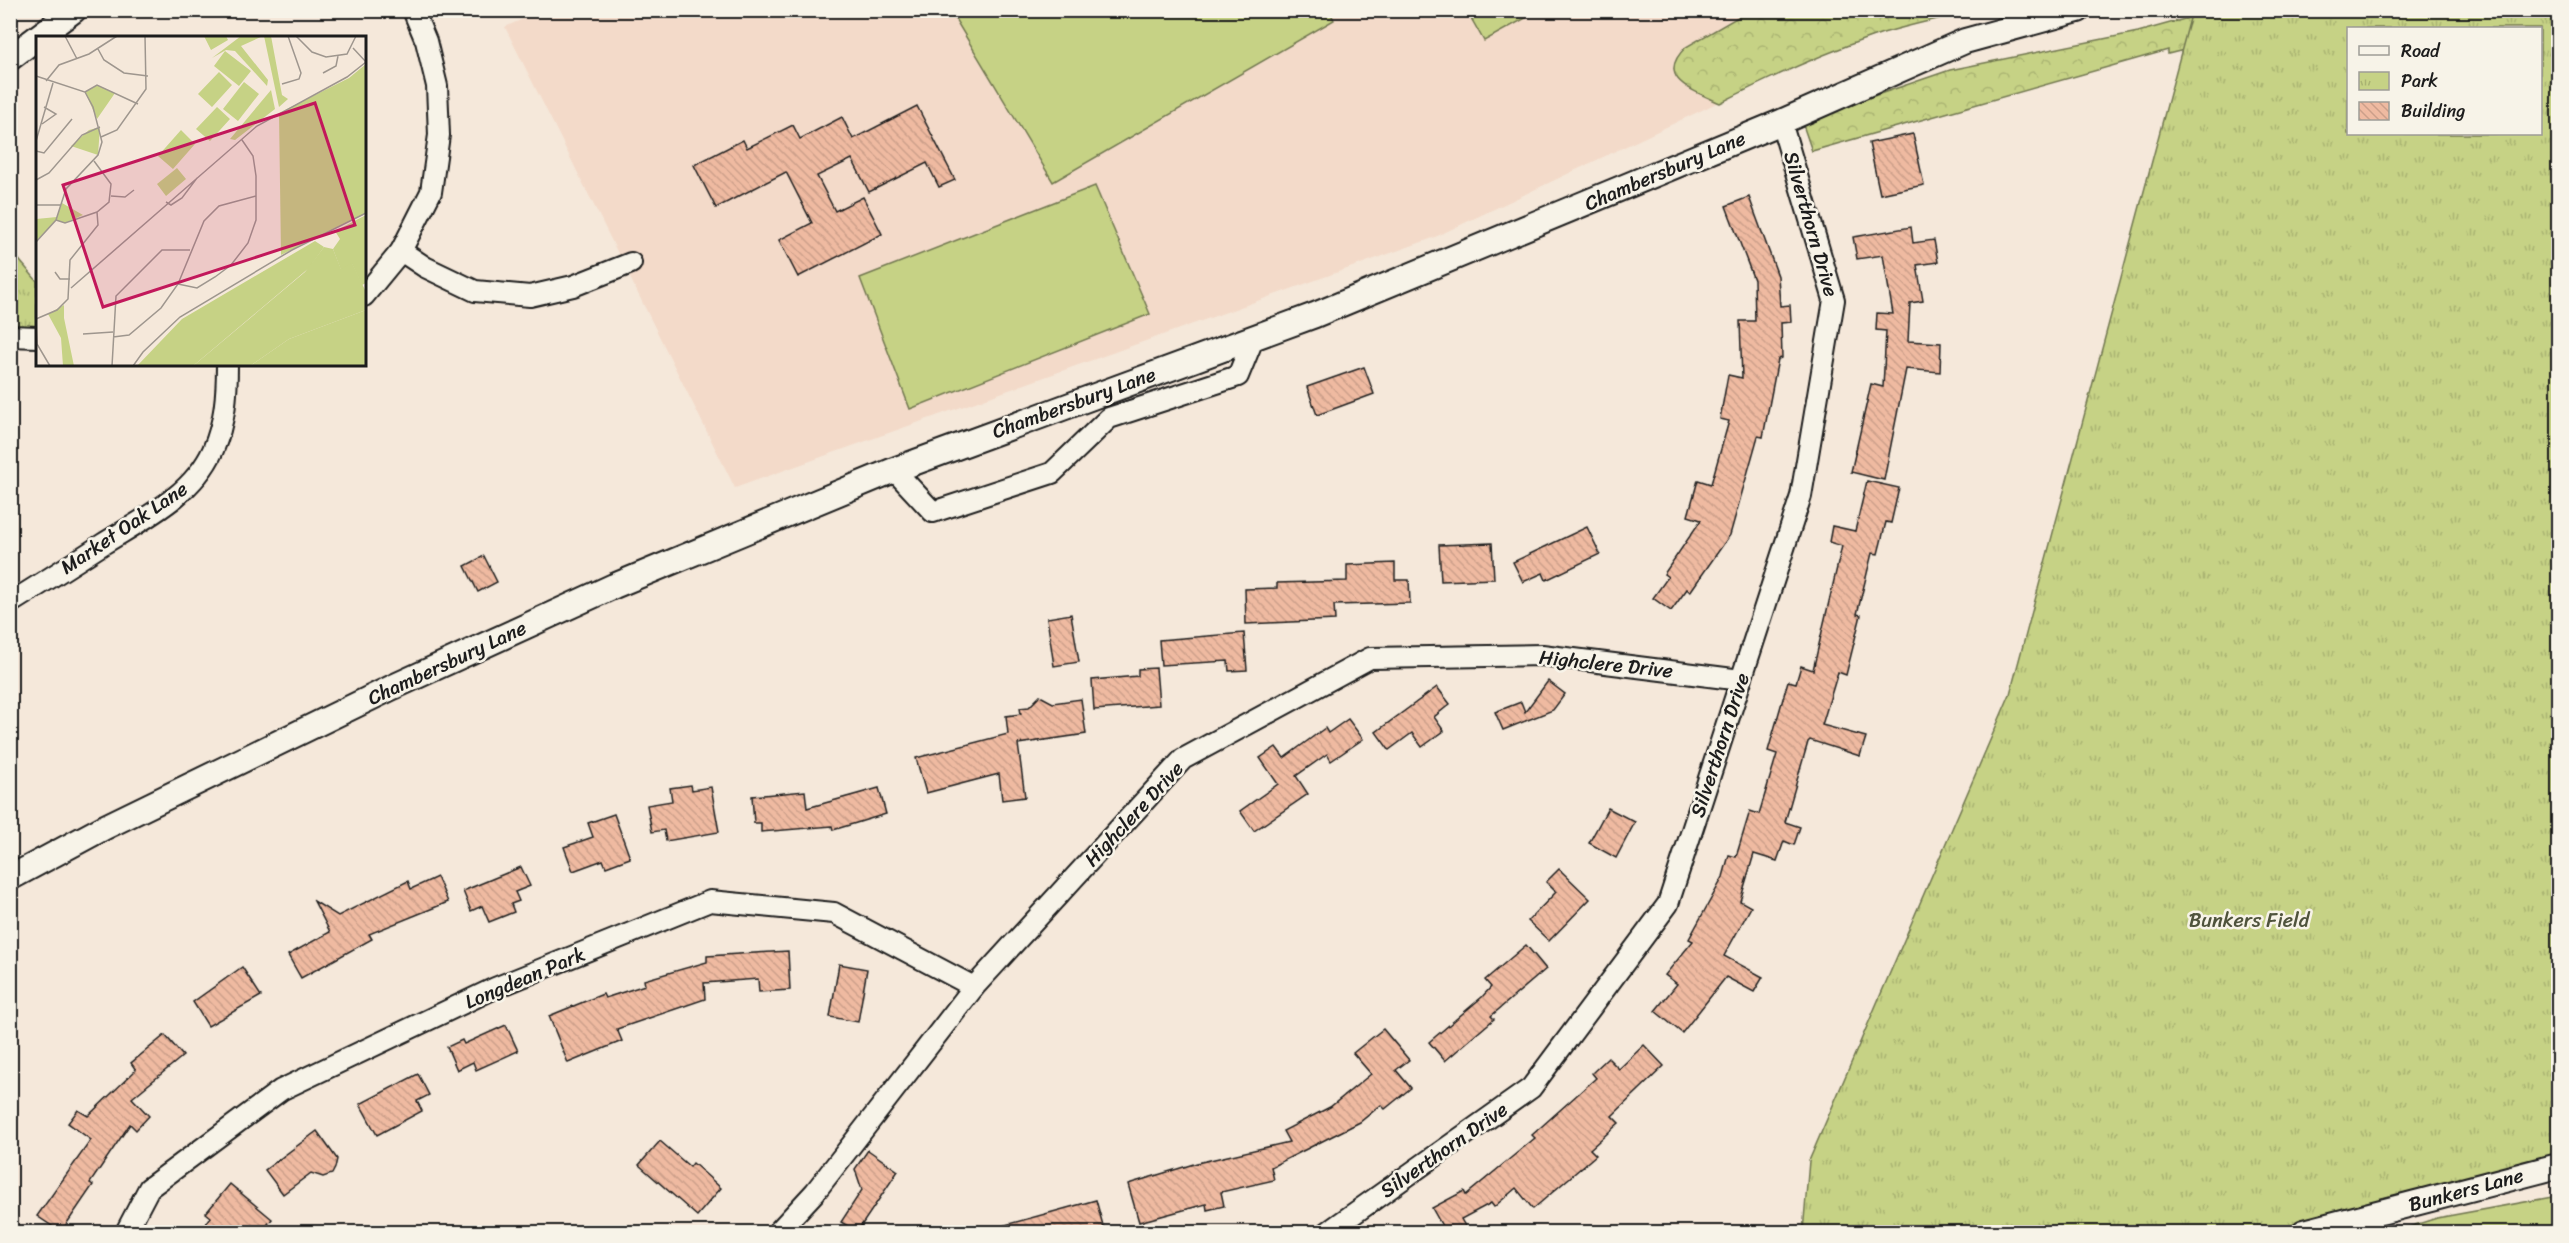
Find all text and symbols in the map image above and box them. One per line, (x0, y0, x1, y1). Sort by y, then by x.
legend (2347, 27, 2542, 135)
text: Road (2401, 35, 2441, 67)
inset map (36, 36, 366, 366)
text: Park (2401, 65, 2438, 97)
text: Building (2401, 95, 2465, 127)
street label: Chambersbury Lane (1579, 121, 1751, 221)
street label: Silverthorn Drive (1773, 147, 1849, 301)
street label: Chambersbury Lane (987, 357, 1161, 449)
street label: Market Oak Lane (53, 472, 195, 584)
street label: Chambersbury Lane (362, 611, 532, 715)
street label: Highclere Drive (1537, 640, 1675, 688)
street label: Silverthorn Drive (1680, 668, 1760, 822)
street label: Highclere Drive (1075, 753, 1193, 875)
park label: Bunkers Field (2189, 903, 2311, 938)
street label: Longdean Park (459, 937, 591, 1019)
street label: Silverthorn Drive (1372, 1093, 1516, 1207)
street label: Bunkers Lane (2404, 1158, 2528, 1222)

